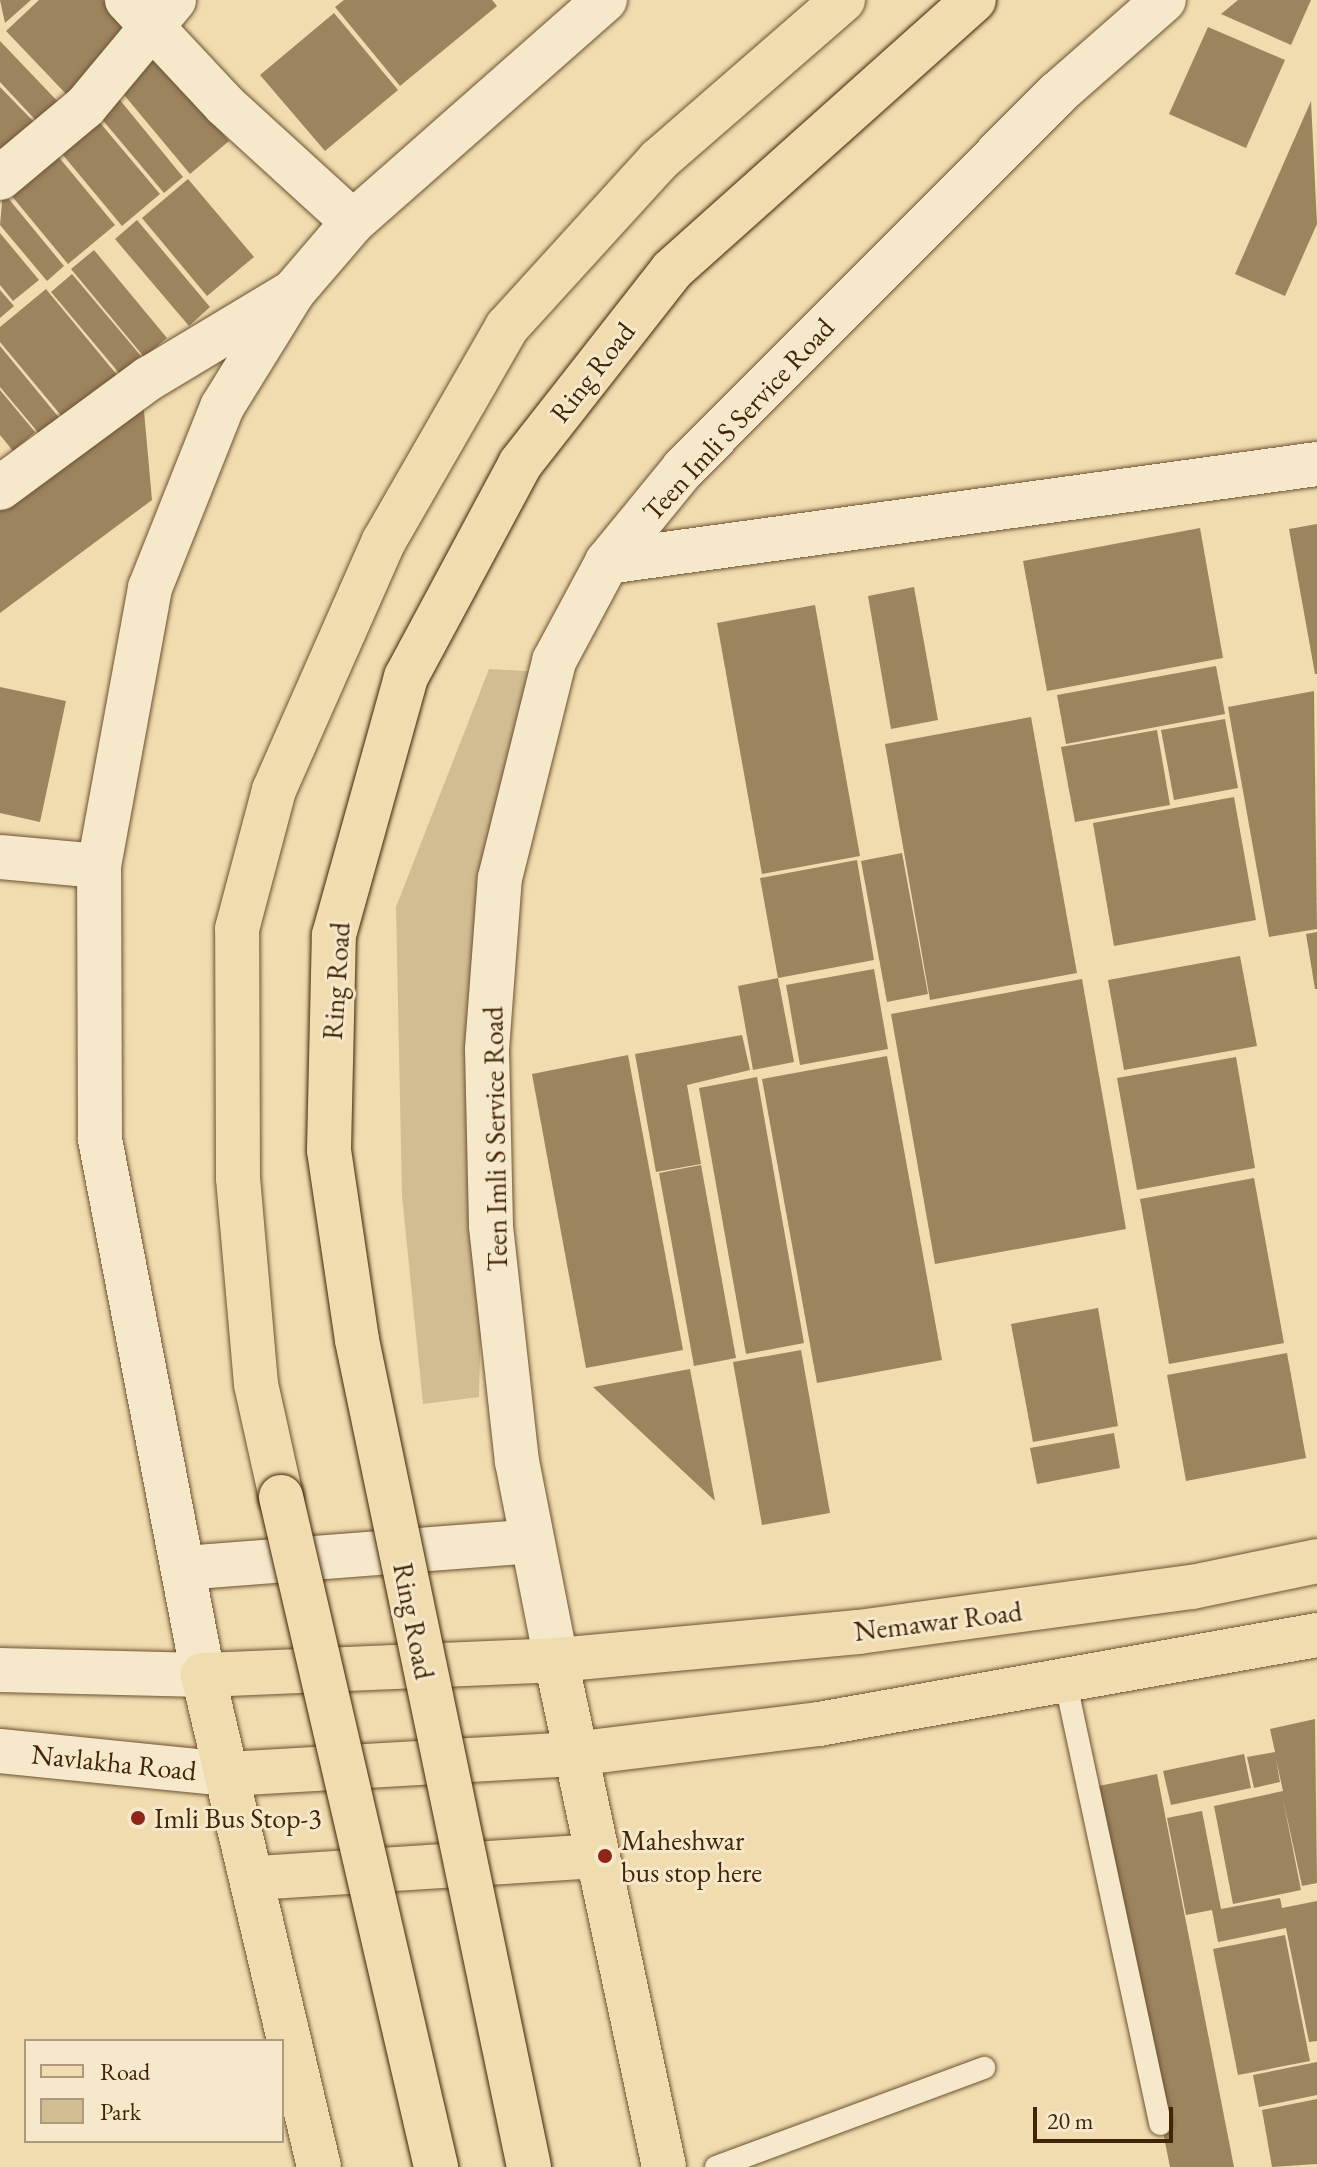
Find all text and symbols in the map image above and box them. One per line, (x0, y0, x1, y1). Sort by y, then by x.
street label: Teen Imli S Service Road (635, 311, 841, 527)
street label: Ring Road (542, 315, 642, 429)
street label: Ring Road (315, 921, 357, 1041)
street label: Teen Imli S Service Road (476, 1006, 514, 1272)
street label: Ring Road (386, 1560, 442, 1682)
street label: Nemawar Road (852, 1594, 1024, 1648)
street label: Navlakha Road (30, 1737, 198, 1787)
place label: Imli Bus Stop-3 (154, 1801, 322, 1835)
marker: Imli Bus Stop-3 (129, 1809, 147, 1827)
place label: Maheshwar bus stop here (621, 1823, 762, 1889)
marker: Maheshwar bus stop here (596, 1847, 614, 1865)
legend (24, 2039, 284, 2143)
text: Road (100, 2056, 150, 2087)
scale bar (1037, 2091, 1177, 2141)
text: Park (100, 2096, 141, 2127)
text: 20 m (1047, 2105, 1094, 2136)

